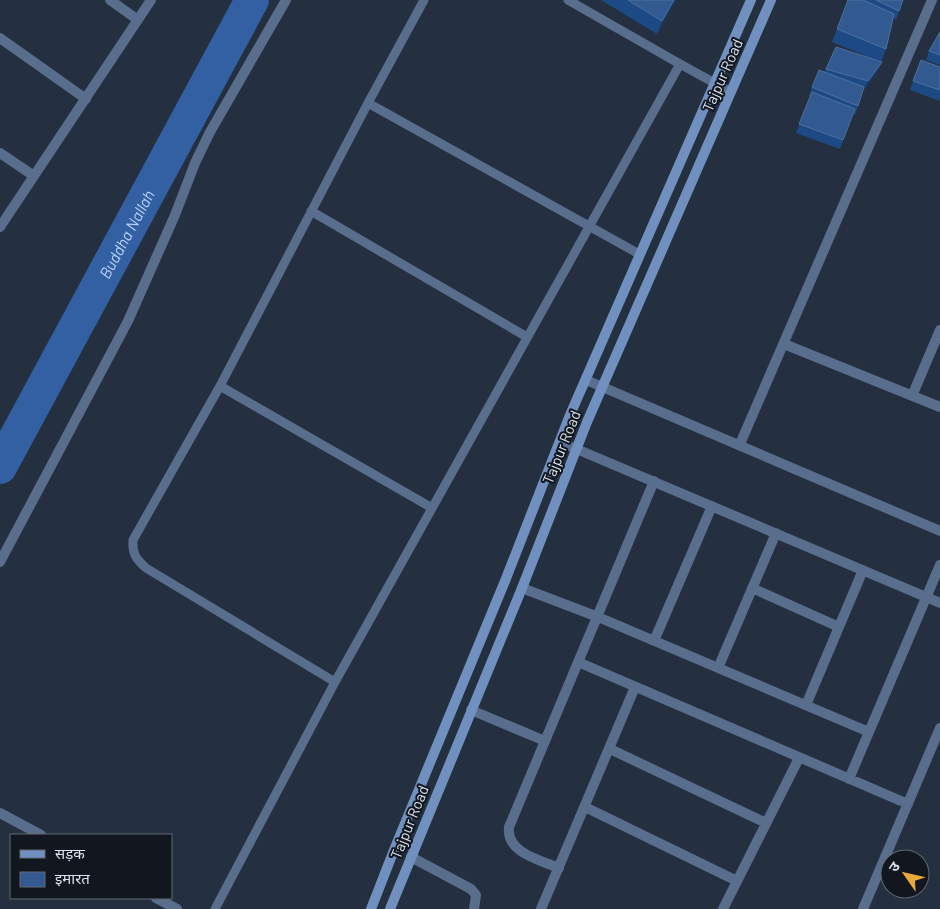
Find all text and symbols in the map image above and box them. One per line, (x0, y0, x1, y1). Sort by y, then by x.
street label: Tajpur Road (698, 36, 746, 114)
water label: Buddha Nallah (94, 186, 157, 281)
street label: Tajpur Road (538, 408, 584, 486)
street label: Tajpur Road (386, 783, 432, 861)
legend (10, 834, 172, 899)
text: सड़क (55, 844, 85, 862)
north arrow (880, 849, 930, 899)
text: उ (884, 858, 904, 875)
text: इमारत (55, 869, 90, 887)

